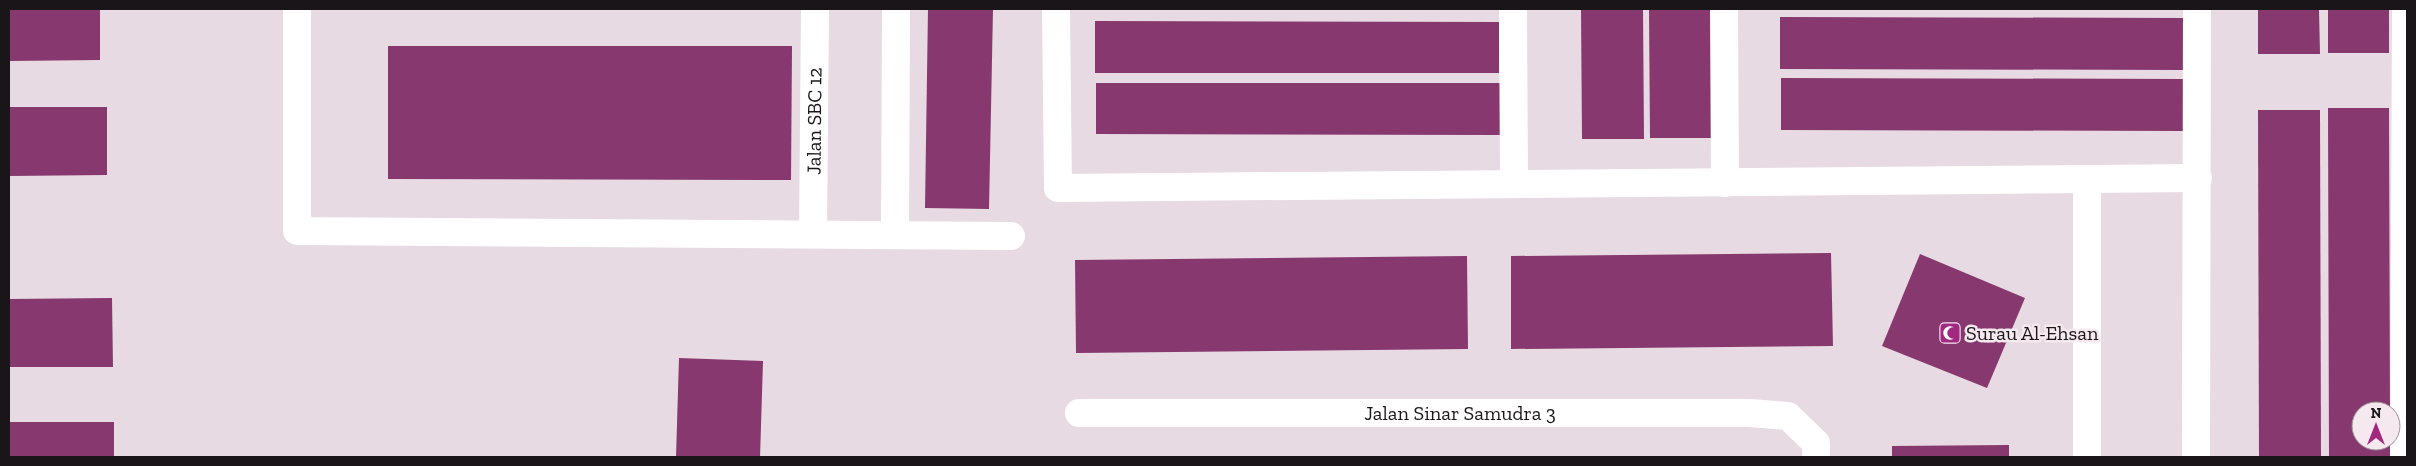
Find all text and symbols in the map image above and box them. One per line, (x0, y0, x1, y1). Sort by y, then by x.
street label: Jalan SBC 12 (802, 67, 826, 175)
mosque icon: Surau Al-Ehsan (1938, 321, 1962, 345)
place label: Surau Al-Ehsan (1966, 321, 2099, 345)
street label: Jalan Sinar Samudra 3 (1364, 401, 1556, 425)
north arrow (2351, 401, 2401, 451)
text: N (2371, 405, 2382, 422)

